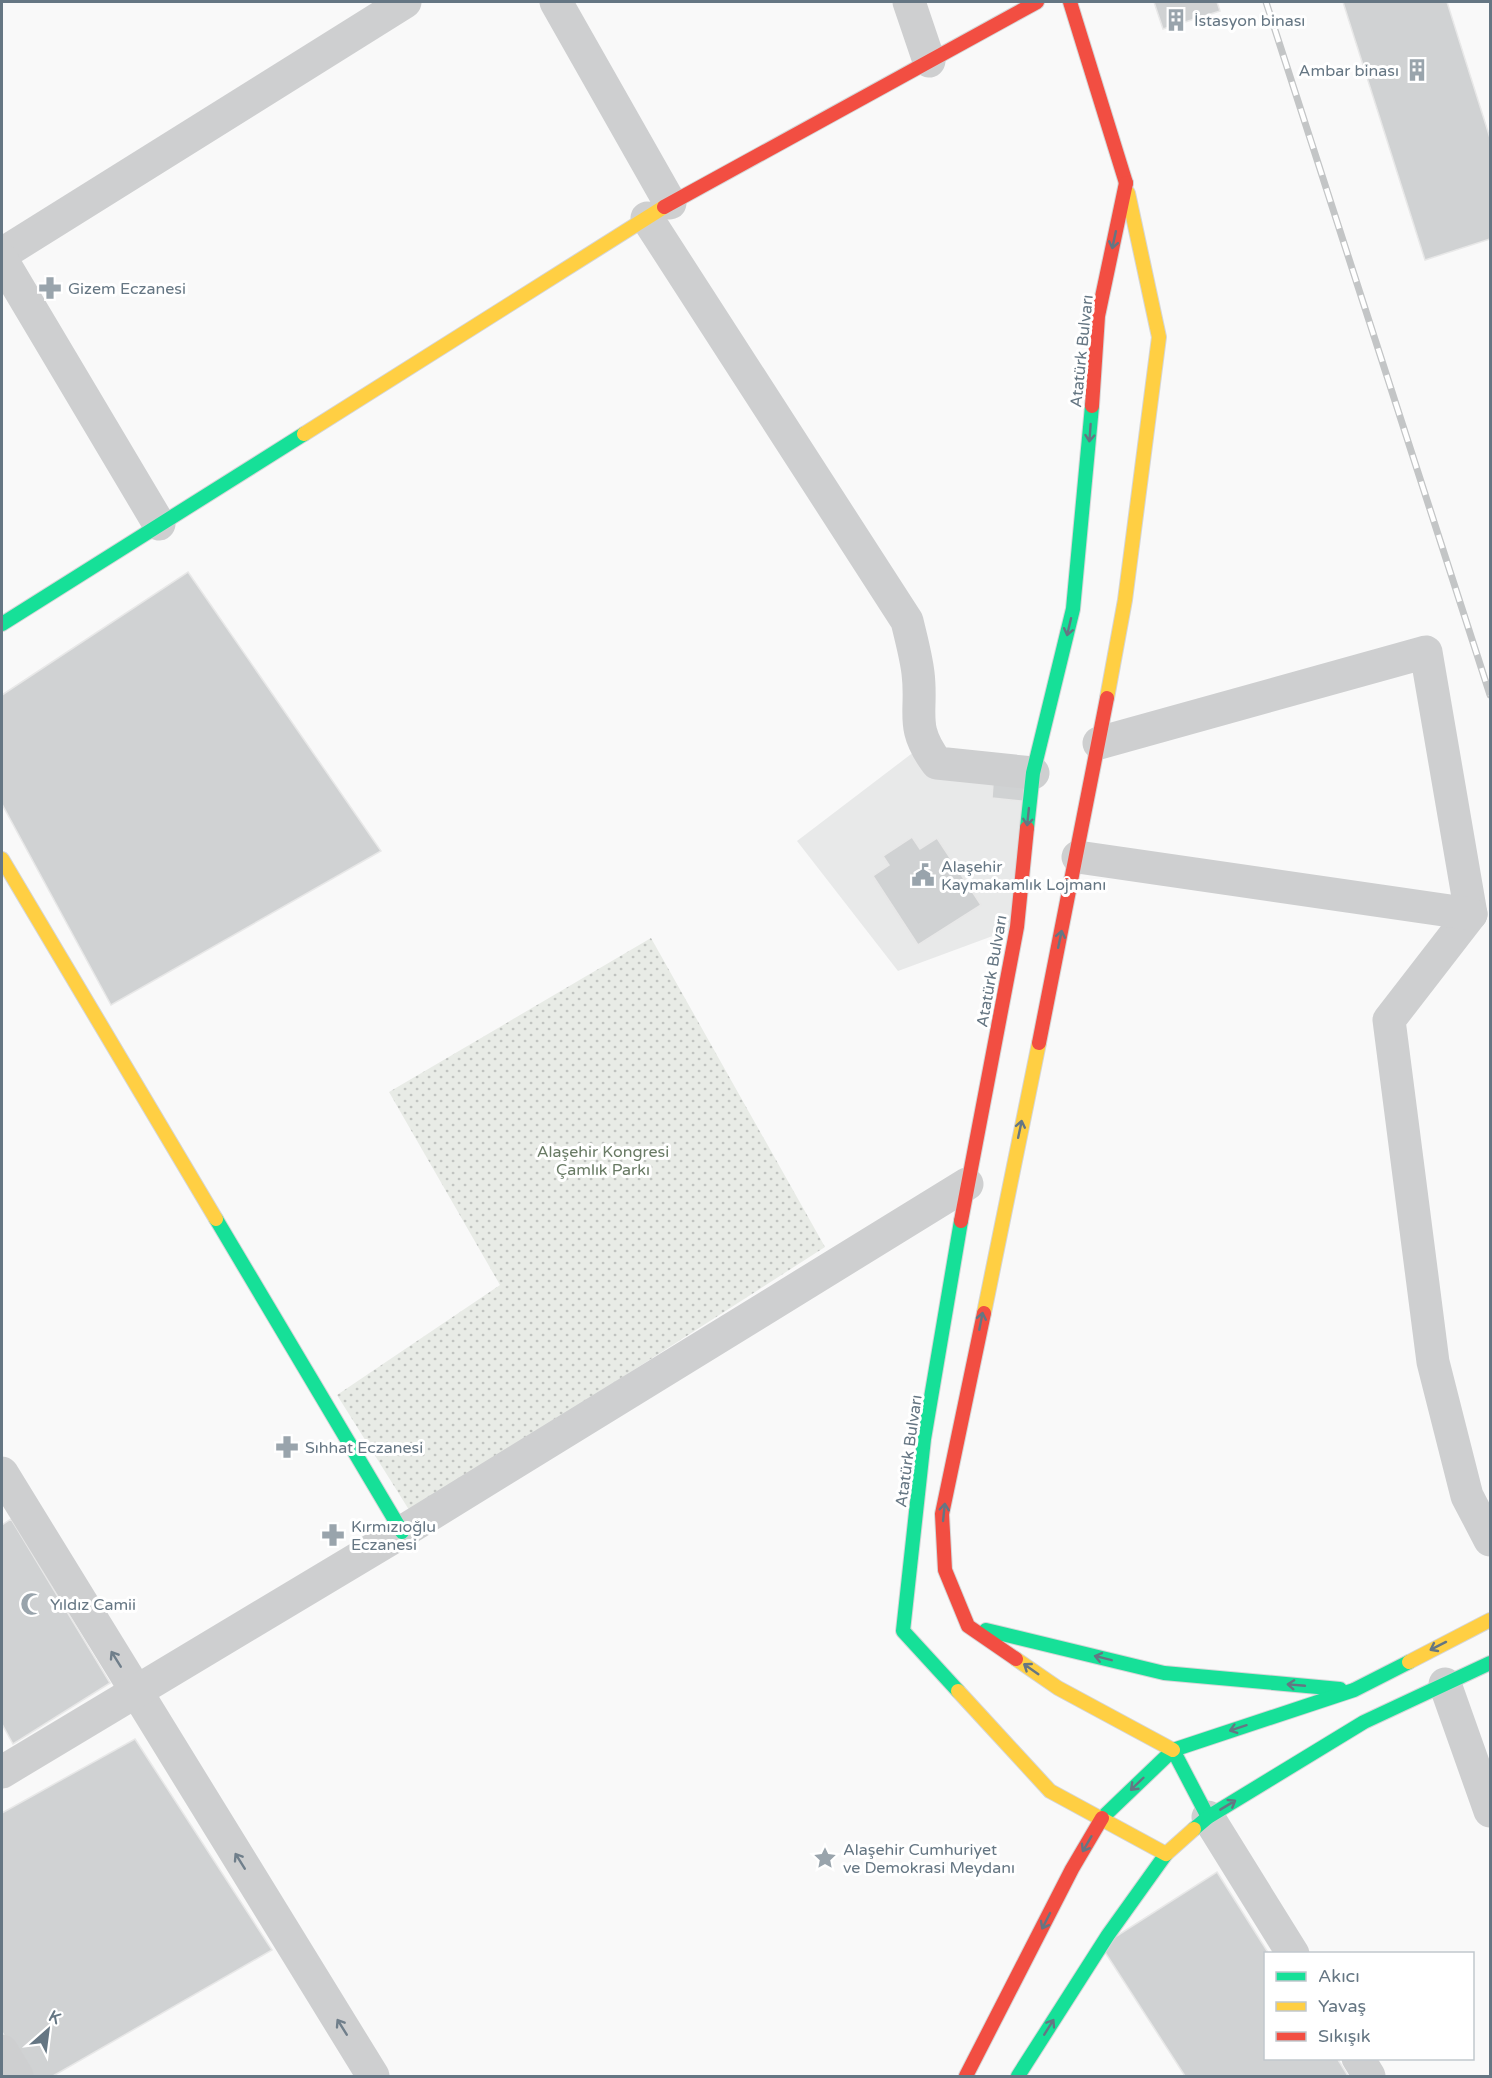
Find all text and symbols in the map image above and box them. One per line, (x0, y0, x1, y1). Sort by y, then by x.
building icon: İstasyon binası (1163, 7, 1189, 33)
place label: İstasyon binası (1194, 11, 1305, 31)
building icon: Ambar binası (1404, 57, 1430, 83)
place label: Ambar binası (1299, 61, 1399, 81)
one-way arrow (1108, 230, 1119, 249)
pharmacy icon: Gizem Eczanesi (37, 275, 63, 301)
place label: Gizem Eczanesi (68, 279, 186, 299)
street label: Atatürk Bulvarı (1066, 294, 1098, 409)
one-way arrow (1085, 423, 1096, 443)
one-way arrow (1062, 617, 1074, 636)
one-way arrow (1023, 807, 1034, 827)
place label: Alaşehir Kaymakamlık Lojmanı (941, 857, 1106, 895)
public building icon: Alaşehir Kaymakamlık Lojmanı (910, 862, 936, 888)
street label: Atatürk Bulvarı (972, 914, 1012, 1029)
one-way arrow (1055, 929, 1067, 948)
one-way arrow (1015, 1120, 1026, 1140)
park label: Alaşehir Kongresi Çamlık Parkı (537, 1142, 669, 1180)
one-way arrow (976, 1311, 987, 1331)
street label: Atatürk Bulvarı (891, 1394, 927, 1509)
pharmacy icon: Sıhhat Eczanesi (274, 1434, 300, 1460)
place label: Sıhhat Eczanesi (305, 1438, 423, 1458)
one-way arrow (939, 1502, 950, 1522)
place label: Kırmızıoğlu Eczanesi (351, 1517, 436, 1555)
pharmacy icon: Kırmızıoğlu Eczanesi (320, 1522, 346, 1548)
mosque icon: Yıldız Camii (19, 1591, 45, 1617)
place label: Yıldız Camii (50, 1595, 136, 1615)
one-way arrow (1430, 1641, 1448, 1653)
one-way arrow (109, 1651, 121, 1668)
one-way arrow (1094, 1652, 1113, 1664)
one-way arrow (1023, 1663, 1040, 1675)
one-way arrow (1286, 1679, 1306, 1690)
one-way arrow (1230, 1724, 1248, 1735)
one-way arrow (1130, 1777, 1145, 1791)
one-way arrow (1219, 1799, 1236, 1811)
one-way arrow (1081, 1835, 1093, 1852)
place label: Alaşehir Cumhuriyet ve Demokrasi Meydanı (843, 1840, 1015, 1878)
place icon: Alaşehir Cumhuriyet ve Demokrasi Meydanı (812, 1845, 838, 1871)
one-way arrow (233, 1853, 245, 1870)
one-way arrow (1040, 1912, 1051, 1930)
legend (1264, 1952, 1474, 2060)
text: Akıcı (1318, 1965, 1360, 1987)
text: Yavaş (1318, 1995, 1366, 2017)
north arrow (18, 2000, 78, 2060)
text: K (45, 2006, 64, 2029)
one-way arrow (336, 2019, 348, 2036)
one-way arrow (1043, 2019, 1055, 2036)
text: Sıkışık (1318, 2025, 1371, 2047)

